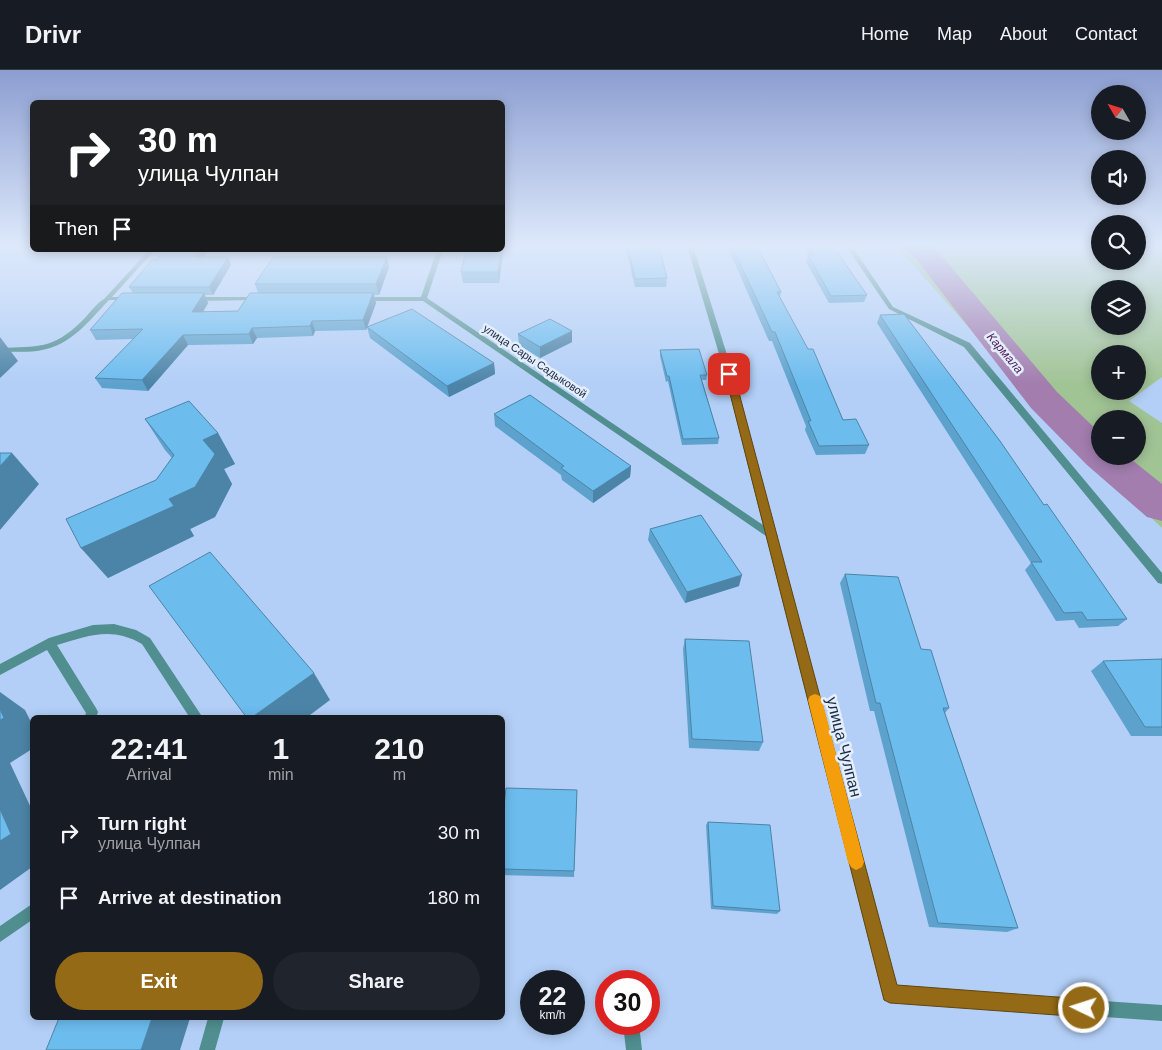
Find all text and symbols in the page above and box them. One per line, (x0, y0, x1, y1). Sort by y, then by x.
text: Drivr (25, 21, 81, 48)
text: Home (861, 24, 909, 44)
text: Map (937, 24, 972, 44)
text: About (1000, 24, 1047, 44)
text: Contact (1075, 24, 1137, 44)
north arrow (1091, 85, 1146, 140)
map controls (1091, 85, 1146, 465)
icon: right (55, 120, 120, 185)
text: 30 m (138, 120, 218, 159)
button: sound (1091, 150, 1146, 205)
text: улица Чулпан (138, 161, 279, 186)
icon: arrive (108, 215, 136, 243)
button: search (1091, 215, 1146, 270)
text: Then (55, 218, 98, 239)
button: layers (1091, 280, 1146, 335)
street label: улица Сары Садыковой (481, 322, 589, 400)
water label: Кармала (984, 330, 1026, 376)
button: + (1091, 345, 1146, 400)
pin (708, 353, 750, 395)
icon: arrive (715, 360, 743, 388)
button: − (1091, 410, 1146, 465)
street label: улица Чулпан (823, 695, 865, 799)
text: 22:41 (111, 732, 187, 765)
text: 1 (272, 732, 289, 765)
text: 210 (374, 732, 424, 765)
text: Arrival (126, 766, 172, 783)
text: min (268, 766, 294, 783)
text: m (393, 766, 406, 783)
text: Turn right (98, 813, 186, 834)
icon: right (55, 819, 83, 847)
text: 30 m (438, 822, 480, 843)
text: улица Чулпан (98, 835, 200, 852)
icon: arrive (55, 884, 83, 912)
text: Arrive at destination (98, 887, 282, 908)
text: 180 m (427, 887, 480, 908)
button: Exit (55, 952, 263, 1010)
button: Share (273, 952, 480, 1010)
speed limit sign: 30 (595, 970, 660, 1035)
position arrow (1057, 981, 1109, 1033)
text: 22 (539, 982, 566, 1010)
text: km/h (539, 1008, 566, 1022)

